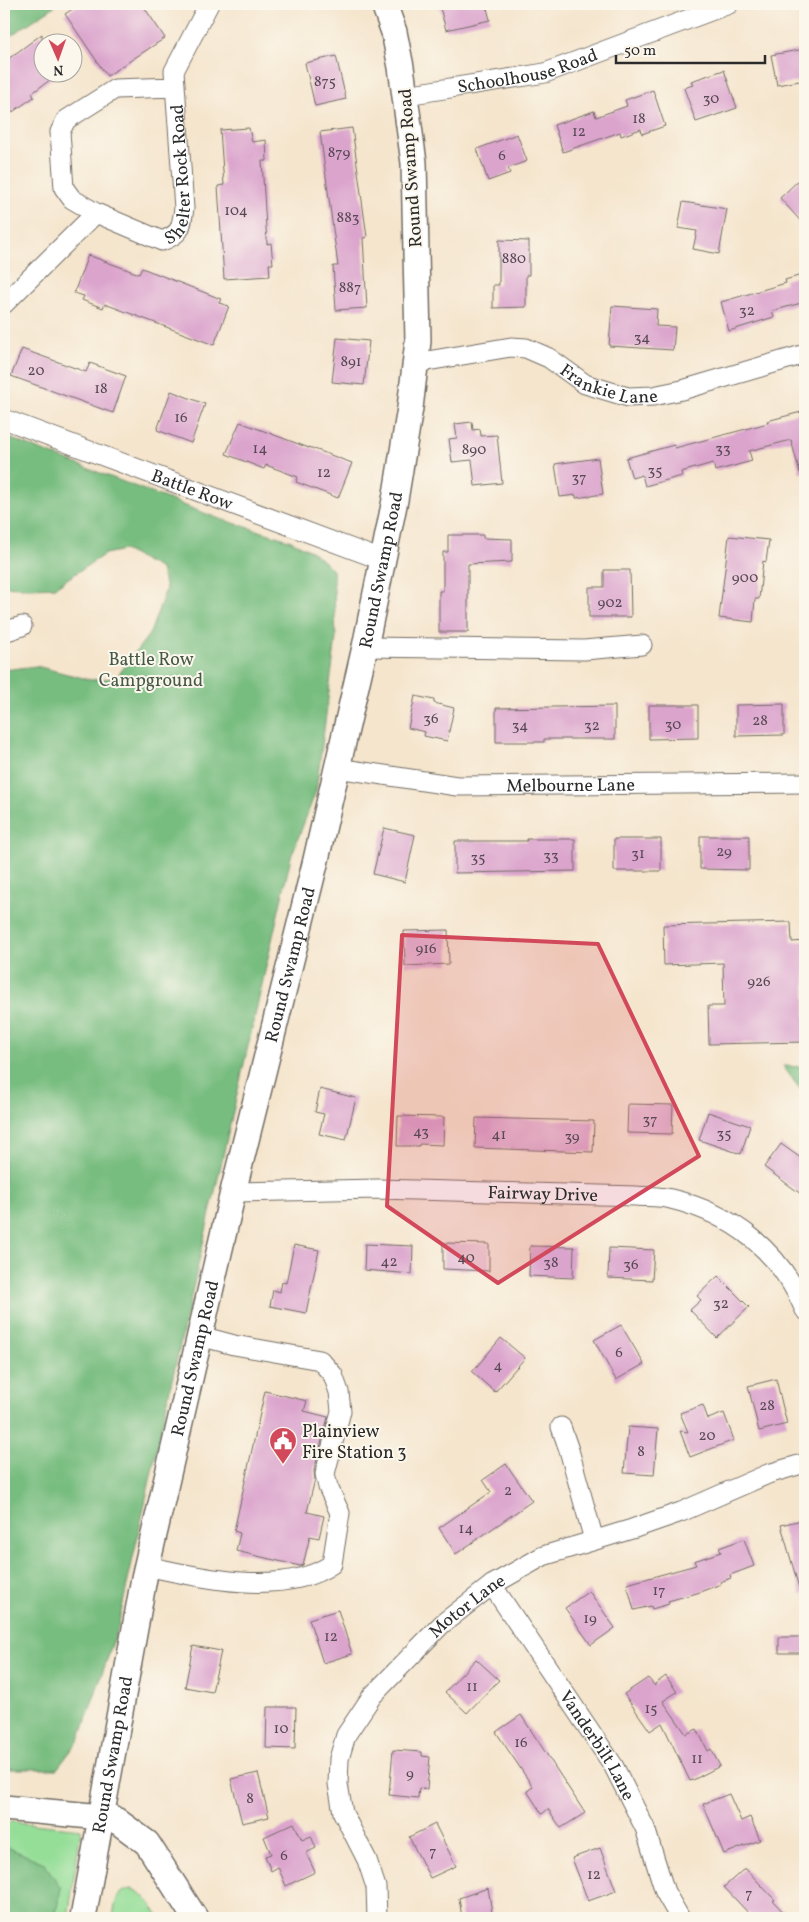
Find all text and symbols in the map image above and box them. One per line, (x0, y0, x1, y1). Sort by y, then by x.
north arrow (32, 32, 82, 82)
scale bar (616, 32, 765, 64)
text: 50 m (624, 41, 656, 62)
street label: Schoolhouse Road (456, 43, 602, 101)
text: N (53, 60, 64, 79)
house number: 875 (314, 72, 336, 93)
street label: Round Swamp Road (393, 87, 430, 248)
house number: 30 (703, 89, 719, 110)
street label: Shelter Rock Road (160, 103, 198, 252)
house number: 18 (632, 109, 646, 130)
house number: 12 (572, 122, 586, 143)
house number: 879 (328, 143, 350, 164)
house number: 6 (498, 146, 506, 167)
house number: 104 (224, 201, 248, 222)
house number: 883 (337, 208, 359, 229)
house number: 880 (502, 249, 526, 270)
house number: 887 (339, 278, 361, 299)
house number: 32 (739, 301, 755, 322)
house number: 34 (634, 328, 650, 349)
house number: 891 (340, 352, 362, 373)
street label: Frankie Lane (554, 359, 660, 411)
house number: 20 (28, 361, 44, 382)
house number: 18 (94, 379, 108, 400)
house number: 16 (174, 408, 188, 429)
house number: 14 (253, 439, 267, 460)
house number: 33 (715, 439, 731, 460)
house number: 890 (462, 440, 486, 461)
house number: 35 (648, 461, 662, 482)
house number: 12 (317, 463, 331, 484)
street label: Battle Row (148, 464, 236, 517)
house number: 37 (572, 468, 586, 489)
street label: Round Swamp Road (354, 490, 410, 651)
house number: 900 (732, 568, 758, 589)
house number: 902 (597, 593, 623, 614)
park label: Battle Row Campground (99, 648, 203, 694)
house number: 36 (423, 709, 439, 730)
house number: 28 (752, 711, 768, 732)
house number: 30 (665, 715, 681, 736)
house number: 34 (512, 716, 528, 737)
house number: 32 (584, 716, 600, 737)
street label: Melbourne Lane (506, 773, 635, 800)
house number: 29 (716, 842, 732, 863)
house number: 31 (631, 844, 645, 865)
house number: 33 (543, 846, 559, 867)
house number: 35 (471, 848, 485, 869)
street label: Round Swamp Road (260, 884, 323, 1045)
house number: 916 (415, 939, 437, 960)
house number: 926 (747, 972, 771, 993)
house number: 37 (643, 1110, 657, 1131)
house number: 43 (413, 1122, 429, 1143)
house number: 35 (717, 1124, 731, 1145)
house number: 41 (492, 1125, 506, 1146)
house number: 39 (564, 1127, 580, 1148)
street label: Fairway Drive (487, 1181, 598, 1209)
house number: 40 (457, 1248, 475, 1269)
house number: 42 (380, 1252, 398, 1273)
house number: 38 (543, 1253, 559, 1274)
house number: 36 (623, 1255, 639, 1276)
street label: Round Swamp Road (166, 1278, 226, 1439)
house number: 32 (713, 1294, 729, 1315)
house number: 6 (615, 1343, 623, 1364)
house number: 4 (494, 1356, 503, 1377)
house number: 28 (759, 1396, 775, 1417)
place label: Plainview Fire Station 3 (302, 1420, 407, 1466)
public building icon: Plainview Fire Station 3 (268, 1426, 298, 1465)
house number: 20 (699, 1426, 715, 1447)
house number: 8 (637, 1442, 645, 1463)
house number: 2 (504, 1481, 512, 1502)
house number: 14 (459, 1519, 473, 1540)
street label: Motor Lane (424, 1569, 510, 1644)
house number: 17 (652, 1581, 666, 1602)
house number: 19 (583, 1609, 597, 1630)
house number: 12 (324, 1627, 338, 1648)
street label: Round Swamp Road (87, 1674, 140, 1836)
house number: 11 (466, 1677, 478, 1698)
street label: Vanderbilt Lane (552, 1686, 640, 1805)
house number: 15 (644, 1699, 658, 1720)
house number: 10 (274, 1719, 288, 1740)
house number: 16 (514, 1733, 528, 1754)
house number: 11 (691, 1749, 703, 1770)
house number: 9 (406, 1764, 414, 1785)
house number: 8 (246, 1789, 254, 1810)
house number: 7 (429, 1842, 437, 1863)
house number: 6 (280, 1846, 288, 1867)
house number: 12 (587, 1865, 601, 1886)
house number: 7 (745, 1884, 753, 1905)

